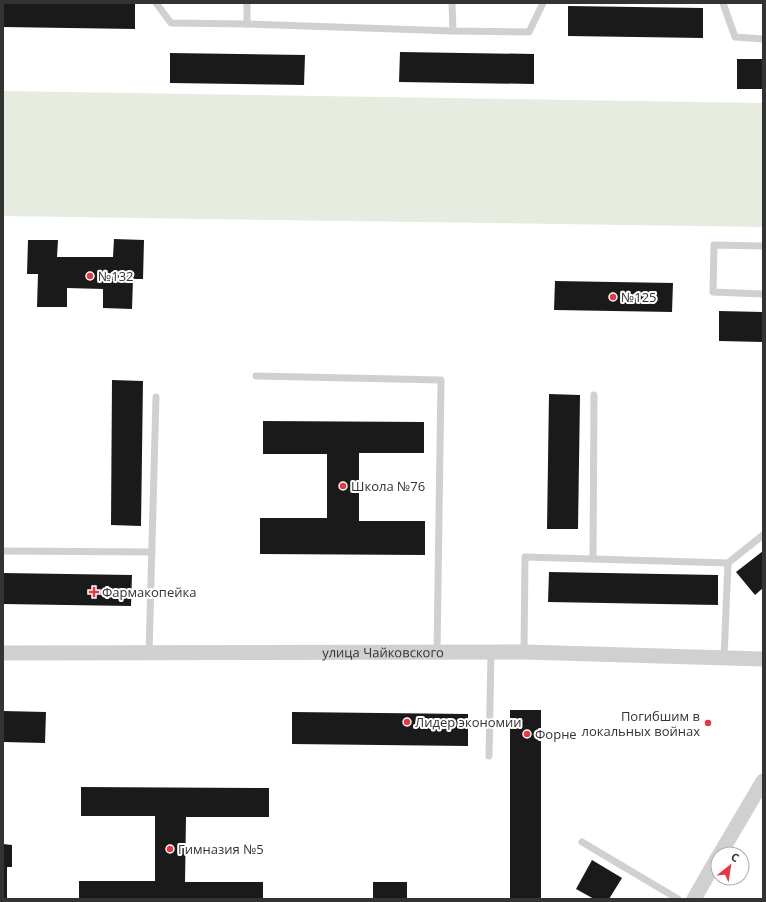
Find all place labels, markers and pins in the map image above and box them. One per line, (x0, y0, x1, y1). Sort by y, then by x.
place label: №132 (98, 267, 134, 285)
marker: №132 (85, 271, 95, 281)
place label: №125 (621, 288, 657, 306)
marker: №125 (608, 292, 618, 302)
place label: Школа №76 (351, 477, 425, 495)
marker: Школа №76 (338, 481, 348, 491)
place label: Фармакопейка (102, 583, 196, 601)
marker: Фармакопейка (89, 587, 99, 597)
place label: Погибшим в локальных войнах (581, 707, 700, 740)
place label: Лидер экономии (415, 713, 522, 731)
marker: Лидер экономии (402, 717, 412, 727)
marker: Погибшим в локальных войнах (703, 718, 713, 728)
place label: Форне (535, 725, 577, 743)
marker: Форне (522, 729, 532, 739)
place label: Гимназия №5 (178, 840, 264, 858)
marker: Гимназия №5 (165, 844, 175, 854)

